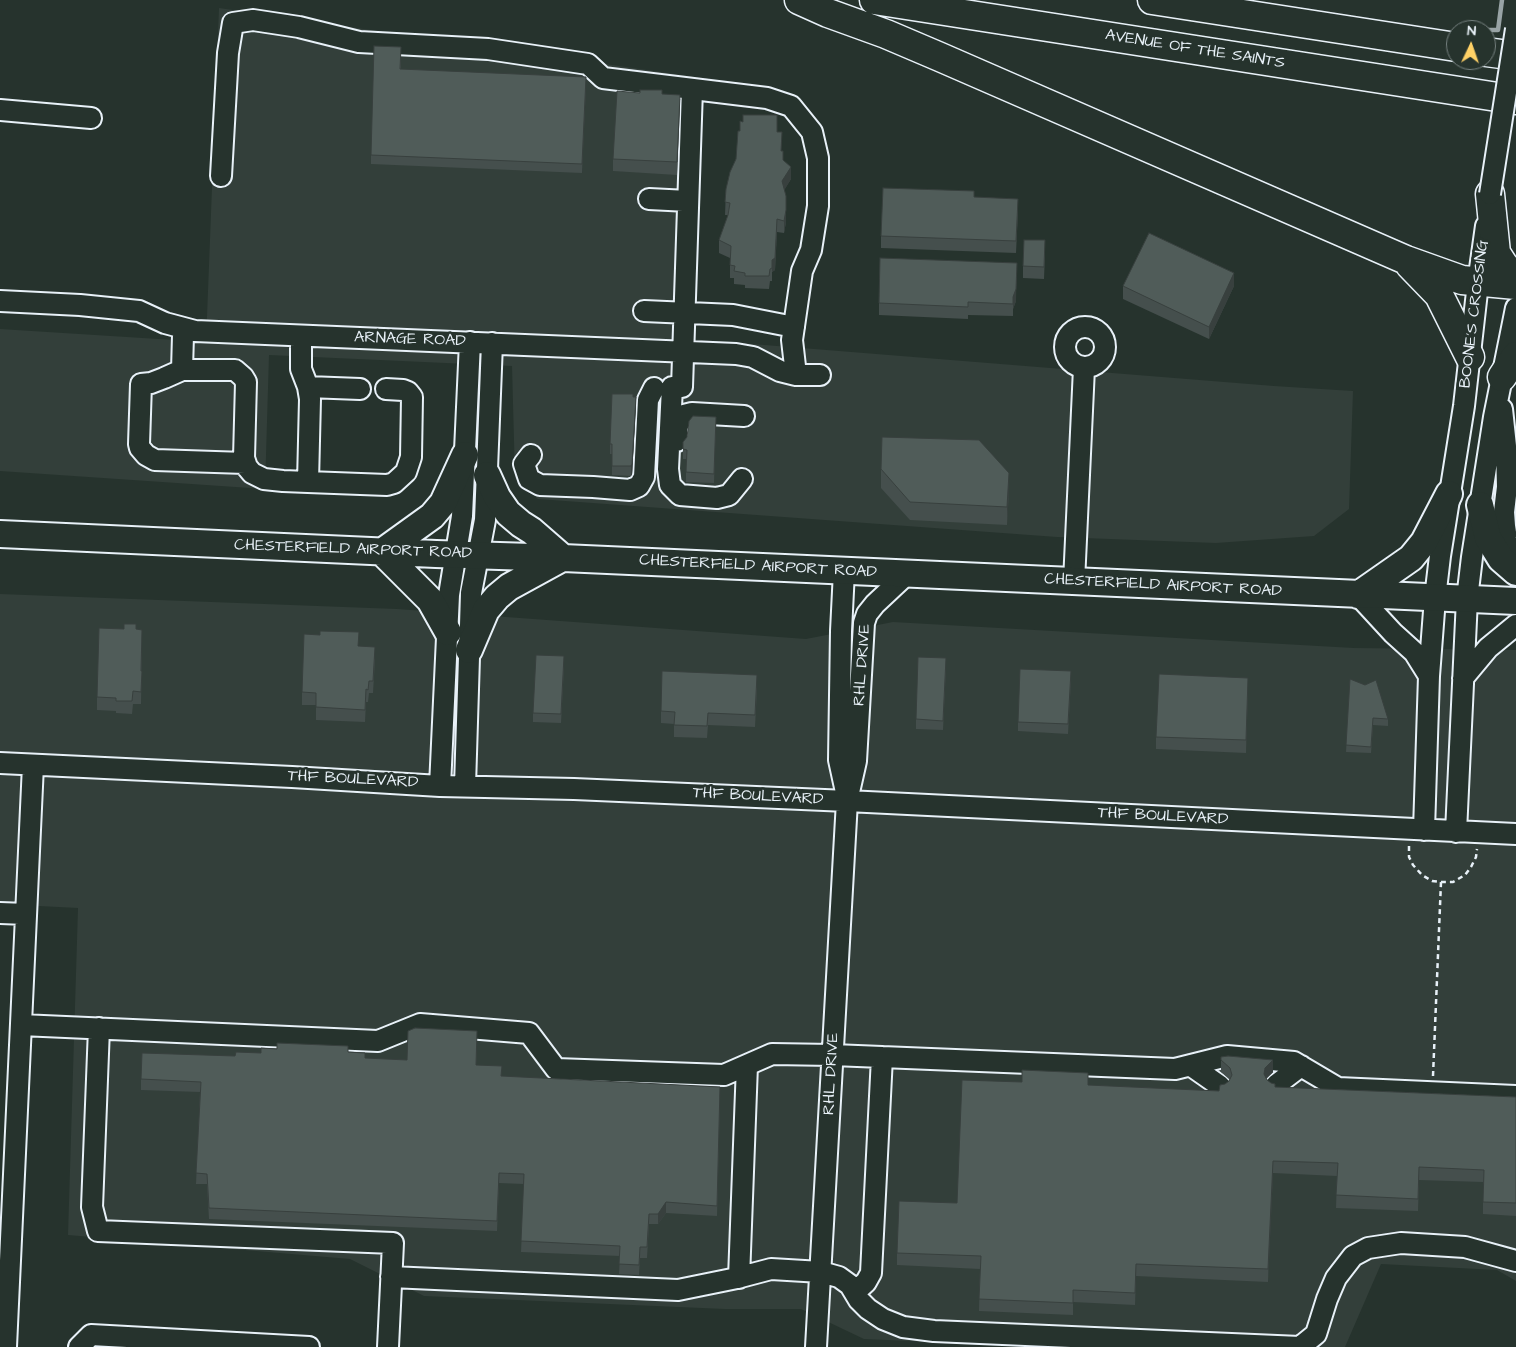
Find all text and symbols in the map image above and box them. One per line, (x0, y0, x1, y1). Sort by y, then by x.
north arrow (1446, 20, 1496, 70)
text: N (1467, 21, 1477, 41)
street label: AVENUE OF THE SAINTS (1104, 26, 1286, 74)
street label: BOONE'S CROSSING (1456, 239, 1494, 389)
street label: ARNAGE ROAD (354, 328, 466, 352)
street label: CHESTERFIELD AIRPORT ROAD (234, 536, 472, 564)
street label: CHESTERFIELD AIRPORT ROAD (639, 551, 877, 583)
street label: CHESTERFIELD AIRPORT ROAD (1044, 570, 1282, 602)
street label: RHL DRIVE (851, 623, 875, 707)
street label: THF BOULEVARD (287, 767, 419, 793)
street label: THF BOULEVARD (692, 784, 824, 810)
street label: THF BOULEVARD (1097, 804, 1229, 830)
street label: RHL DRIVE (820, 1032, 844, 1116)

